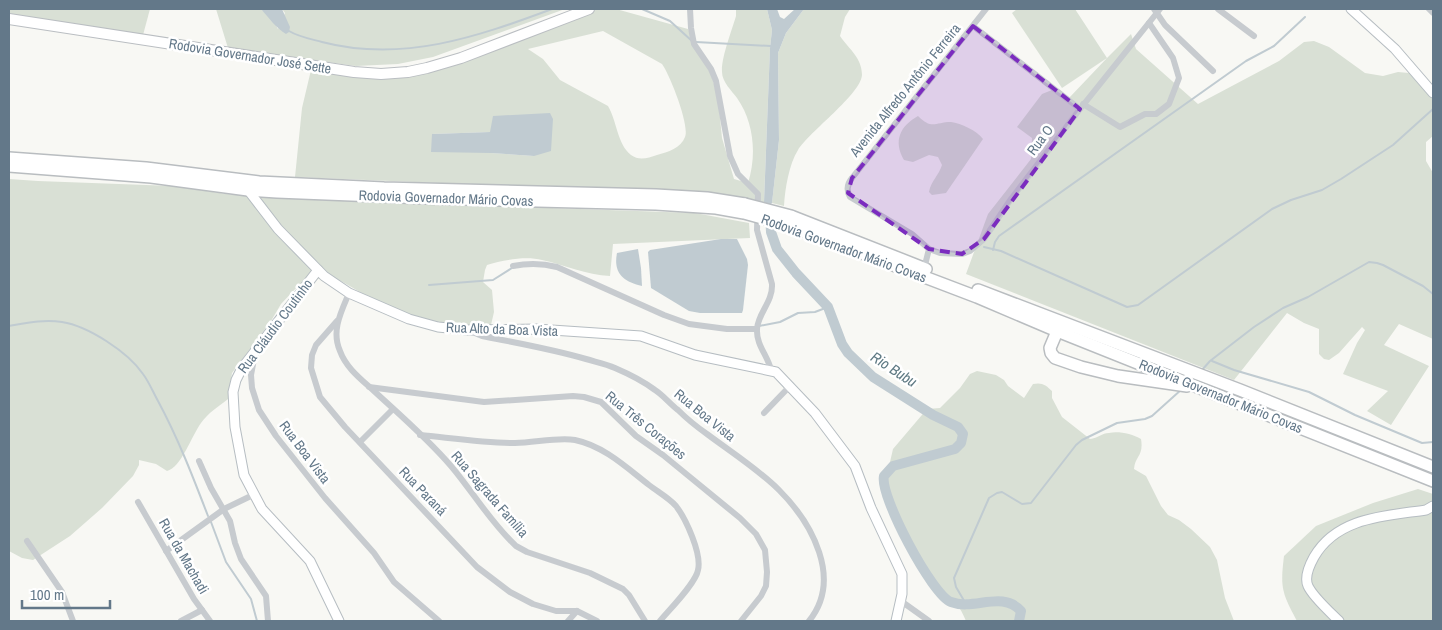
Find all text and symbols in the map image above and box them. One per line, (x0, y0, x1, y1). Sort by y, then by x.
street label: Avenida Alfredo Antônio Ferreira (845, 19, 965, 161)
street label: Rodovia Governador José Sette (168, 34, 332, 78)
street label: Rua O (1023, 121, 1057, 159)
street label: Rodovia Governador Mário Covas (358, 186, 534, 210)
street label: Rodovia Governador Mário Covas (759, 210, 929, 286)
street label: Rua Cláudio Coutinho (234, 275, 316, 377)
street label: Rua Alto da Boa Vista (446, 318, 559, 340)
water label: Rio Bubu (867, 346, 921, 392)
street label: Rodovia Governador Mário Covas (1137, 355, 1306, 437)
street label: Rua Boa Vista (671, 385, 740, 446)
street label: Rua Três Corações (602, 387, 690, 463)
street label: Rua Boa Vista (276, 417, 335, 487)
street label: Rua Sagrada Família (448, 447, 533, 541)
street label: Rua Paraná (395, 463, 451, 520)
street label: Rua da Machadi (155, 515, 213, 597)
scale bar (22, 578, 110, 610)
text: 100 m (30, 584, 64, 605)

